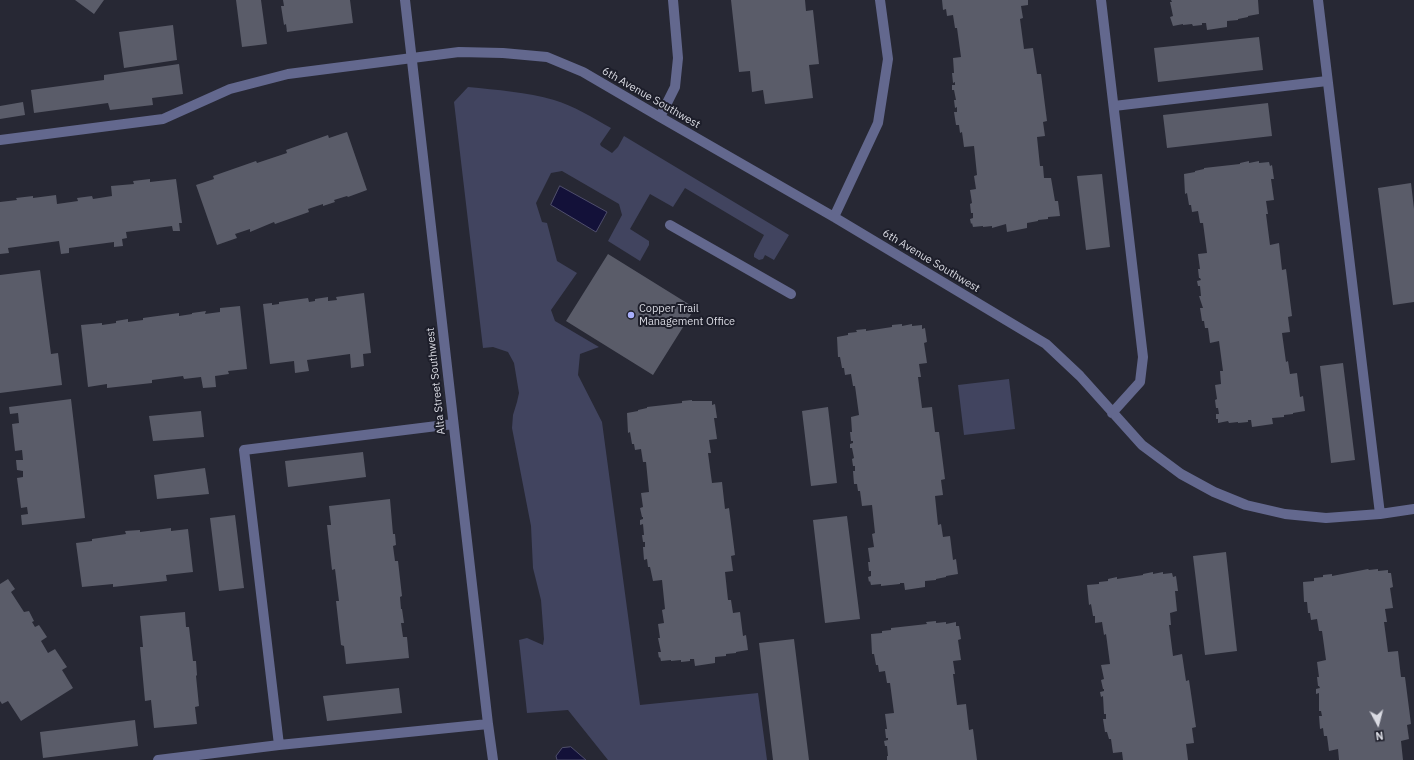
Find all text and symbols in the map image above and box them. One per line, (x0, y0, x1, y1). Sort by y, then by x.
street label: 6th Avenue Southwest (600, 65, 702, 131)
street label: 6th Avenue Southwest (880, 227, 982, 295)
place label: Copper Trail Management Office (639, 302, 735, 328)
marker: Copper Trail Management Office (626, 310, 636, 320)
street label: Alta Street Southwest (424, 327, 448, 435)
north arrow (1358, 704, 1398, 744)
text: N (1375, 728, 1384, 743)

